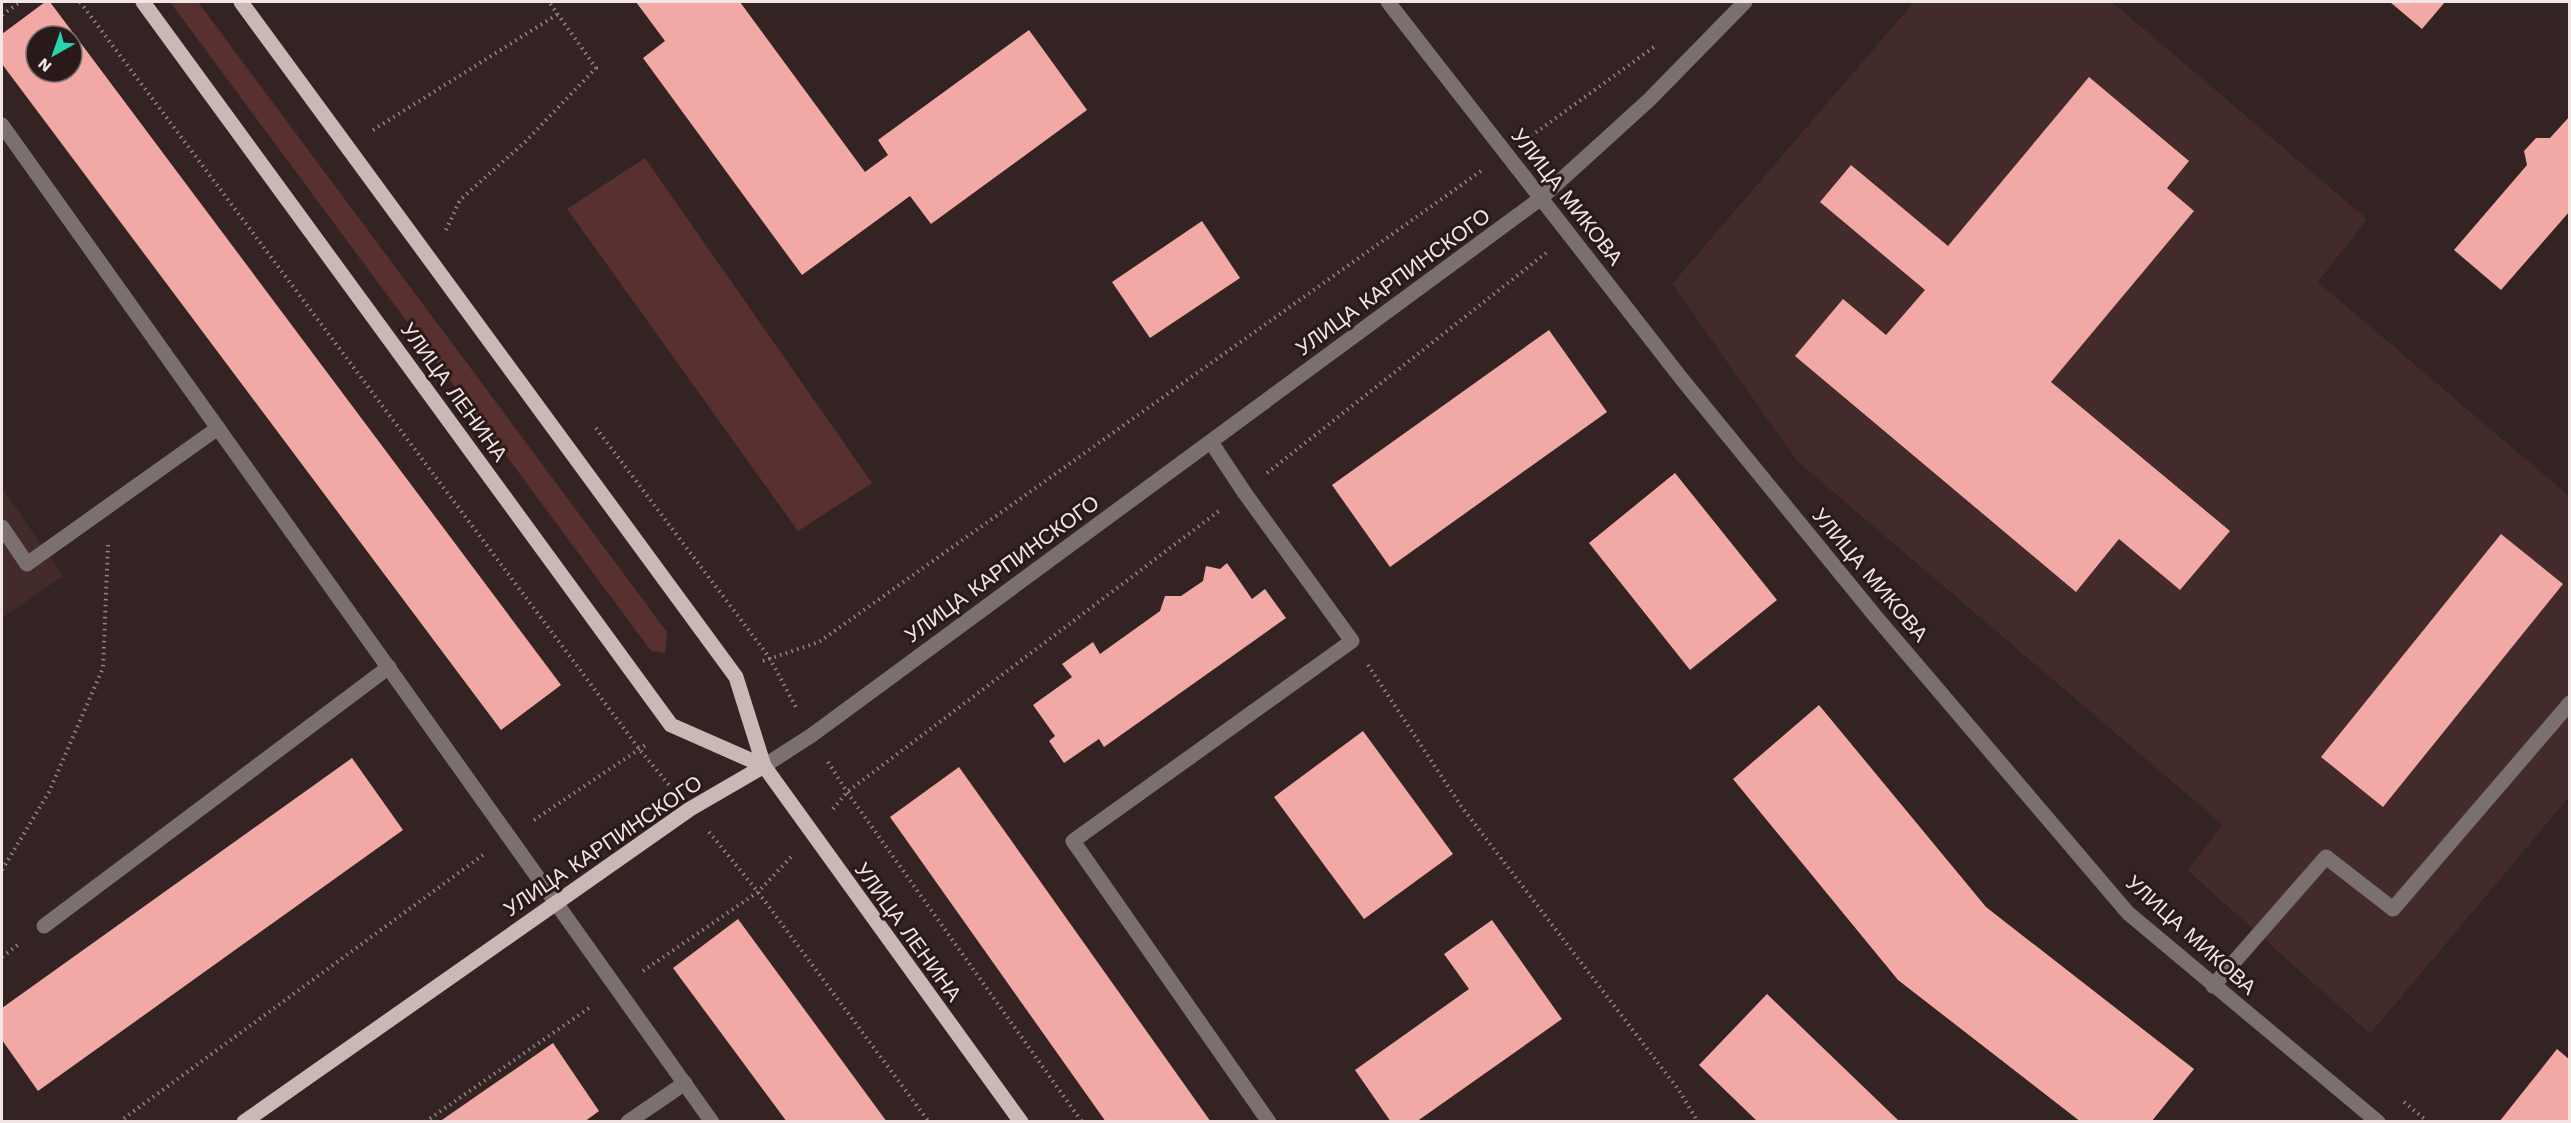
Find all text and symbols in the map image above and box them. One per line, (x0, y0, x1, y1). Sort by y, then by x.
north arrow (24, 24, 84, 84)
text: N (34, 54, 55, 76)
street label: УЛИЦА МИКОВА (1506, 123, 1628, 270)
street label: УЛИЦА КАРПИНСКОГО (1291, 203, 1495, 360)
street label: УЛИЦА ЛЕНИНА (396, 317, 513, 466)
street label: УЛИЦА КАРПИНСКОГО (900, 490, 1104, 647)
street label: УЛИЦА МИКОВА (1807, 503, 1933, 646)
street label: УЛИЦА КАРПИНСКОГО (499, 770, 707, 921)
street label: УЛИЦА ЛЕНИНА (850, 857, 967, 1006)
street label: УЛИЦА МИКОВА (2121, 870, 2262, 1000)

